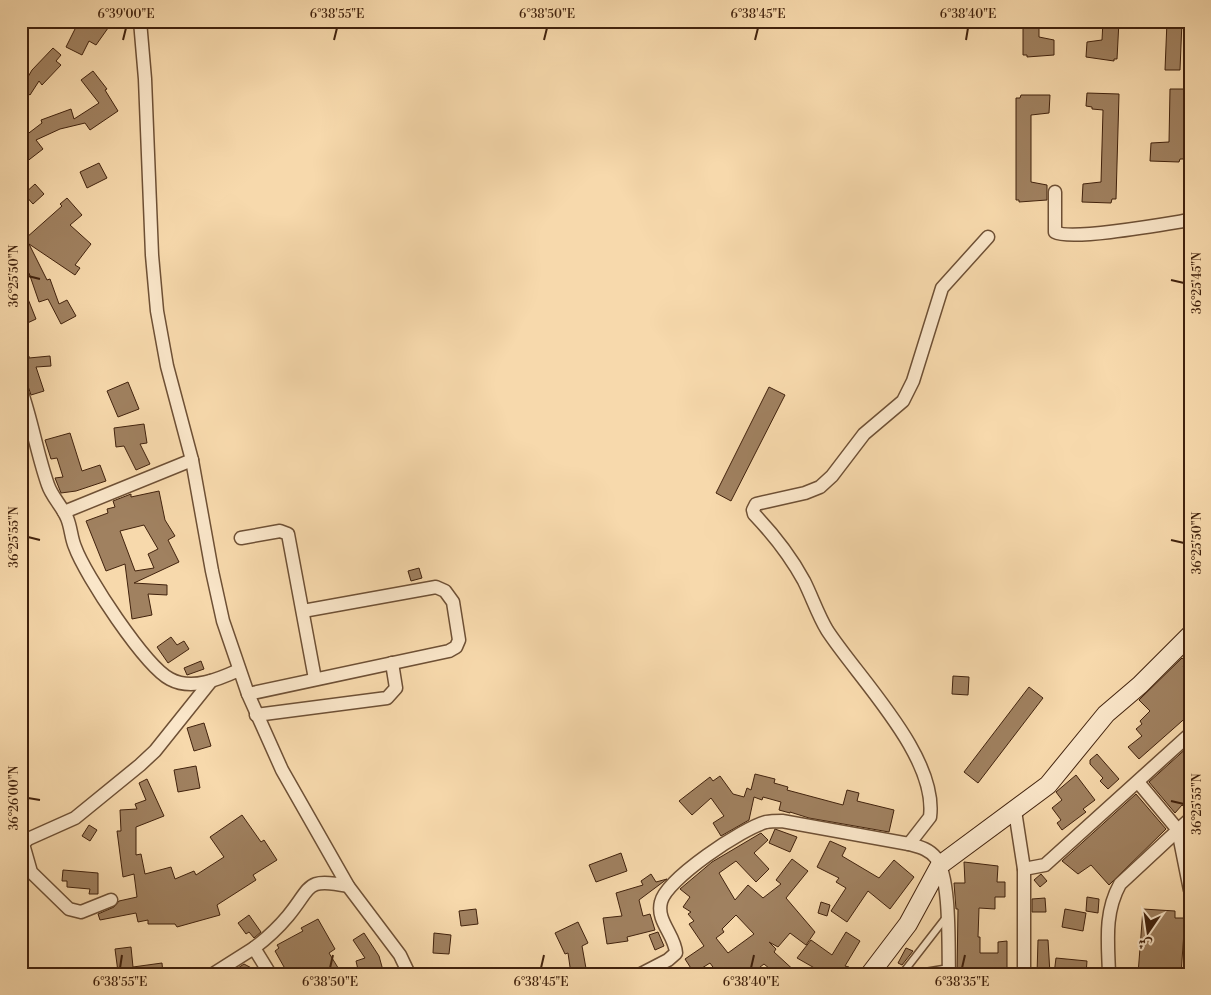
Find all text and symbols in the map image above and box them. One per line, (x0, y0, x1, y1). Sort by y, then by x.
text: 6°39'00"E (97, 7, 155, 22)
text: 6°38'55"E (310, 7, 364, 22)
text: 6°38'50"E (519, 7, 575, 22)
text: 6°38'45"E (730, 7, 786, 22)
text: 6°38'40"E (940, 7, 996, 22)
text: 36°25'50"N (7, 245, 22, 307)
text: 36°25'45"N (1190, 252, 1205, 314)
text: 36°25'55"N (7, 506, 22, 568)
text: 36°25'50"N (1190, 512, 1205, 574)
text: 36°26'00"N (7, 766, 22, 830)
text: 36°25'55"N (1190, 773, 1205, 835)
north arrow (1124, 908, 1174, 958)
text: ش (1136, 933, 1154, 954)
text: 6°38'55"E (93, 975, 147, 990)
text: 6°38'50"E (302, 975, 358, 990)
text: 6°38'45"E (513, 975, 569, 990)
text: 6°38'40"E (723, 975, 779, 990)
text: 6°38'35"E (935, 975, 989, 990)

